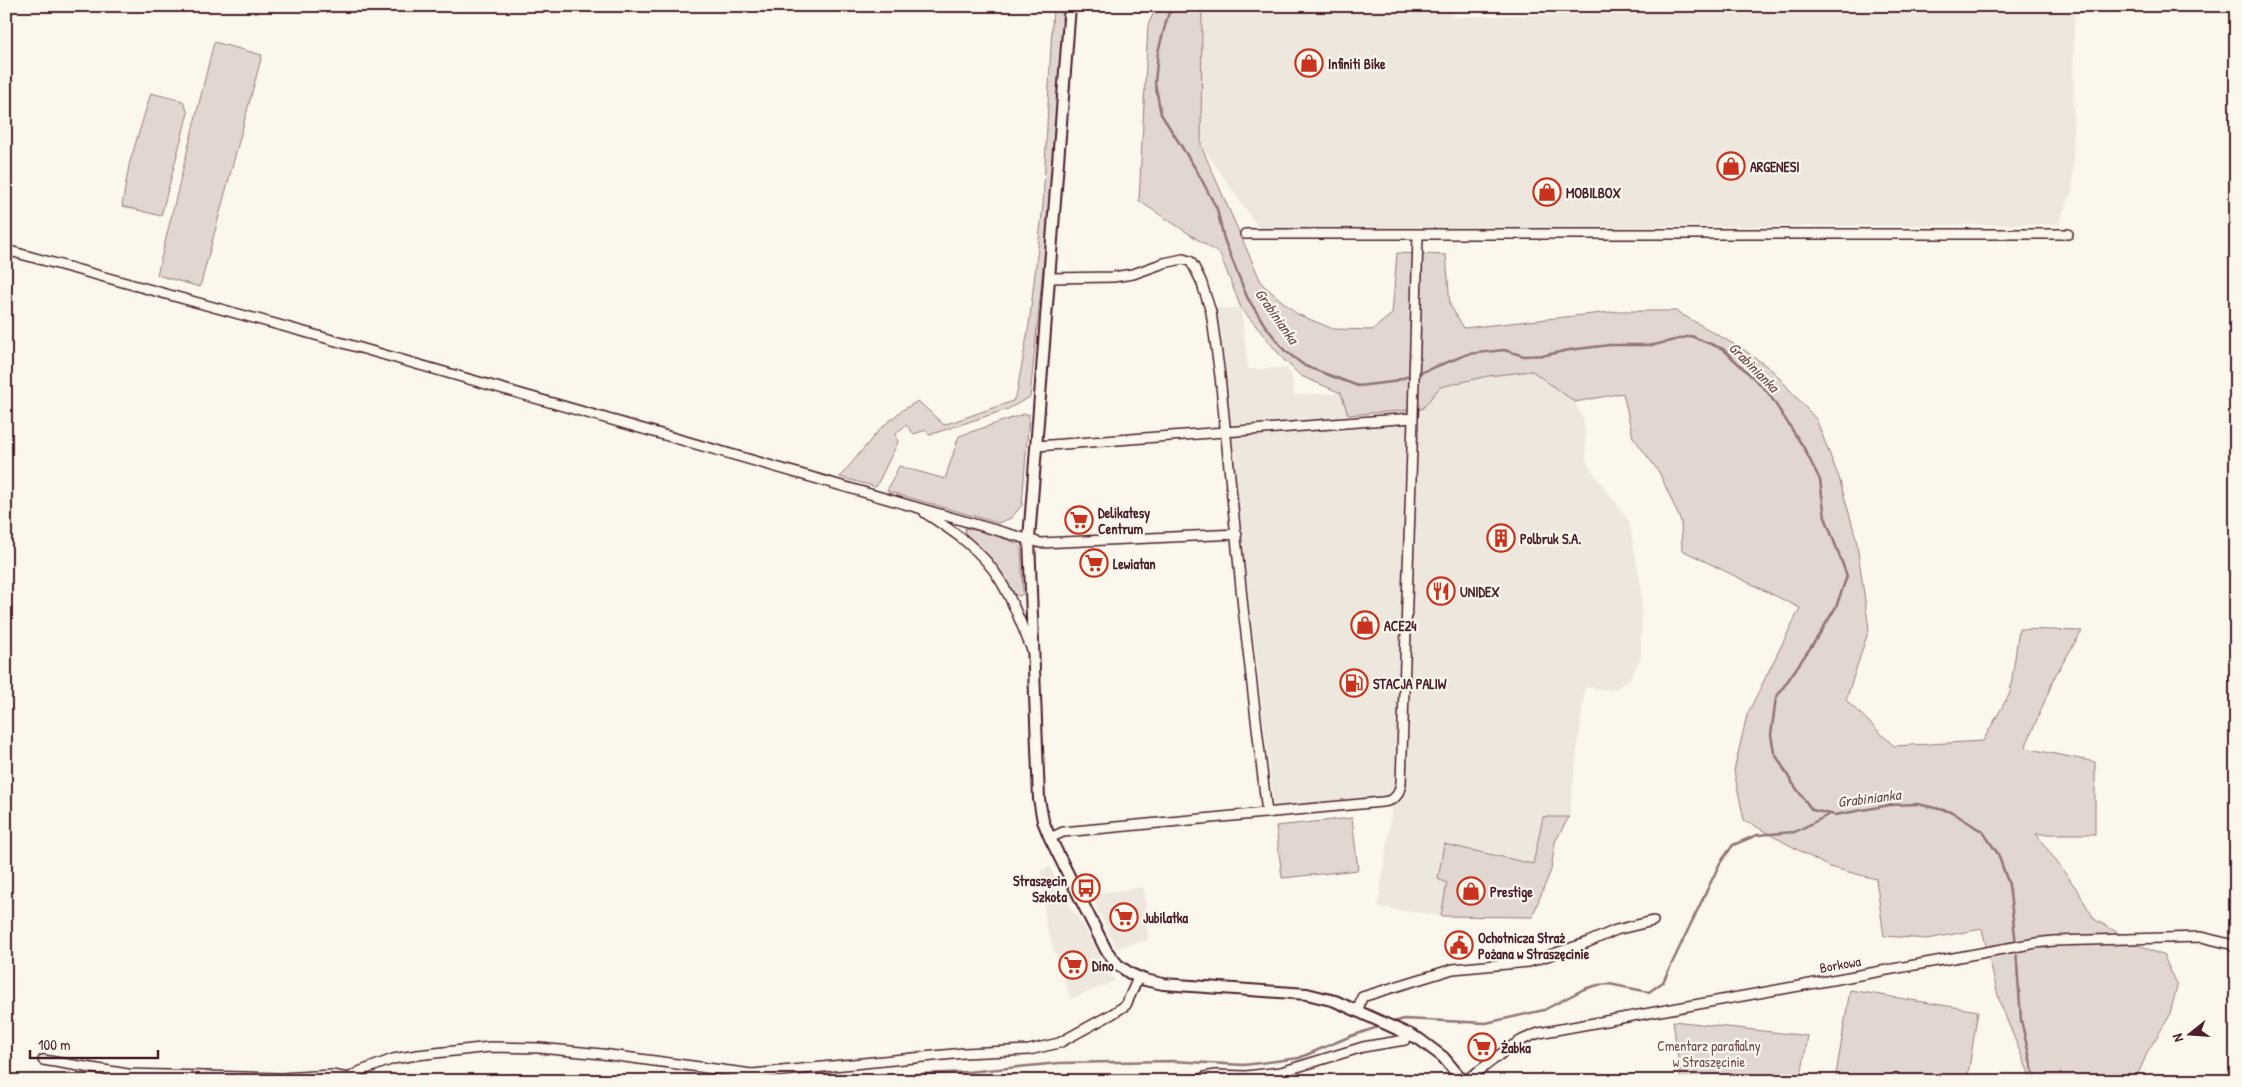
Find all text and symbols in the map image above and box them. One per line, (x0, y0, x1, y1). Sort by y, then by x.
shop icon: Infiniti Bike (1294, 48, 1324, 78)
place label: Infiniti Bike (1328, 54, 1386, 73)
shop icon: ARGENESI (1716, 151, 1746, 181)
place label: ARGENESI (1750, 157, 1799, 176)
shop icon: MOBILBOX (1532, 177, 1562, 207)
place label: MOBILBOX (1566, 183, 1622, 202)
water label: Grabinianka (1250, 284, 1305, 350)
water label: Grabinianka (1724, 337, 1785, 398)
place label: Delikatesy Centrum (1098, 503, 1150, 538)
supermarket icon: Delikatesy Centrum (1064, 505, 1094, 535)
building icon: Polbruk S.A. (1486, 523, 1516, 553)
place label: Polbruk S.A. (1520, 529, 1581, 548)
supermarket icon: Lewiatan (1079, 548, 1109, 578)
place label: Lewiatan (1113, 554, 1156, 573)
restaurant icon: UNIDEX (1426, 576, 1456, 606)
place label: UNIDEX (1460, 582, 1500, 601)
shop icon: ACE24 (1350, 610, 1380, 640)
place label: ACE24 (1384, 616, 1417, 635)
fuel station icon: STACJA PALIW (1339, 668, 1369, 698)
place label: STACJA PALIW (1373, 674, 1447, 693)
water label: Grabinianka (1836, 783, 1904, 812)
place label: Straszęcin Szkoła (1013, 871, 1068, 906)
bus stop icon: Straszęcin Szkoła (1071, 873, 1101, 903)
shop icon: Prestige (1456, 876, 1486, 906)
place label: Prestige (1490, 882, 1533, 903)
supermarket icon: Jubilatka (1109, 902, 1139, 932)
place label: Jubilatka (1143, 908, 1189, 927)
place label: Ochotnicza Straż Pożana w Straszęcinie (1478, 928, 1590, 963)
public building icon: Ochotnicza Straż Pożana w Straszęcinie (1444, 930, 1474, 960)
supermarket icon: Dino (1058, 950, 1088, 980)
street label: Borkowa (1818, 951, 1863, 977)
place label: Dino (1092, 956, 1114, 975)
north arrow (2164, 1010, 2214, 1060)
scale bar (30, 1027, 158, 1059)
text: N (2167, 1031, 2187, 1044)
supermarket icon: Żabka (1467, 1032, 1497, 1062)
text: 100 m (38, 1034, 71, 1055)
park label: Cmentarz parafialny w Straszęcinie (1657, 1036, 1761, 1071)
place label: Żabka (1501, 1038, 1531, 1057)

